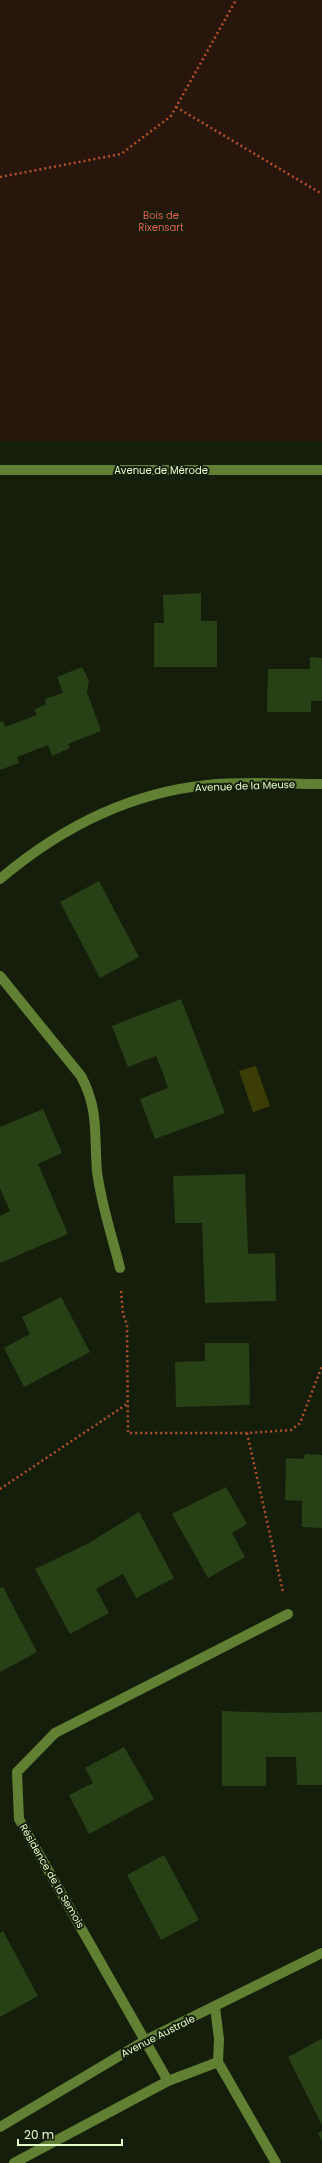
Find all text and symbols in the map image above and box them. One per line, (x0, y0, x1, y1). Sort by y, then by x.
park label: Bois de Rixensart (138, 208, 184, 235)
street label: Avenue de Mérode (114, 463, 208, 478)
street label: Avenue de la Meuse (195, 777, 295, 795)
street label: Résidence de la Semois (16, 1821, 88, 1931)
street label: Avenue Australe (118, 2011, 198, 2061)
scale bar (18, 2121, 122, 2147)
text: 20 m (24, 2126, 54, 2143)

